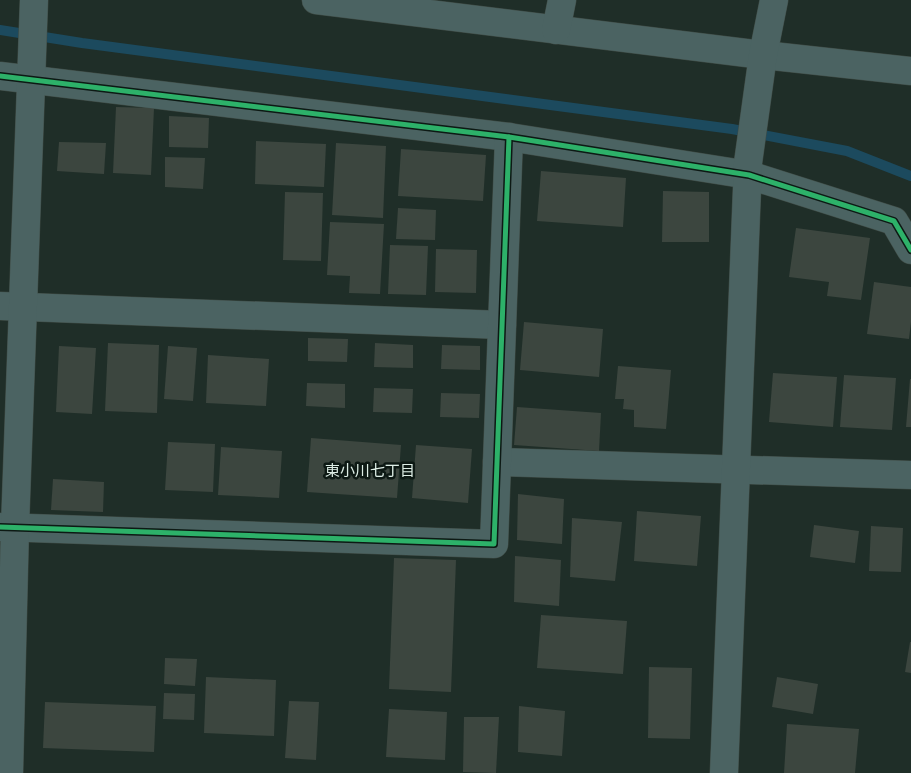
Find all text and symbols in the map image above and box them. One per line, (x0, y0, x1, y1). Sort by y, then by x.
district label: 東小川七丁目 (325, 462, 415, 480)

